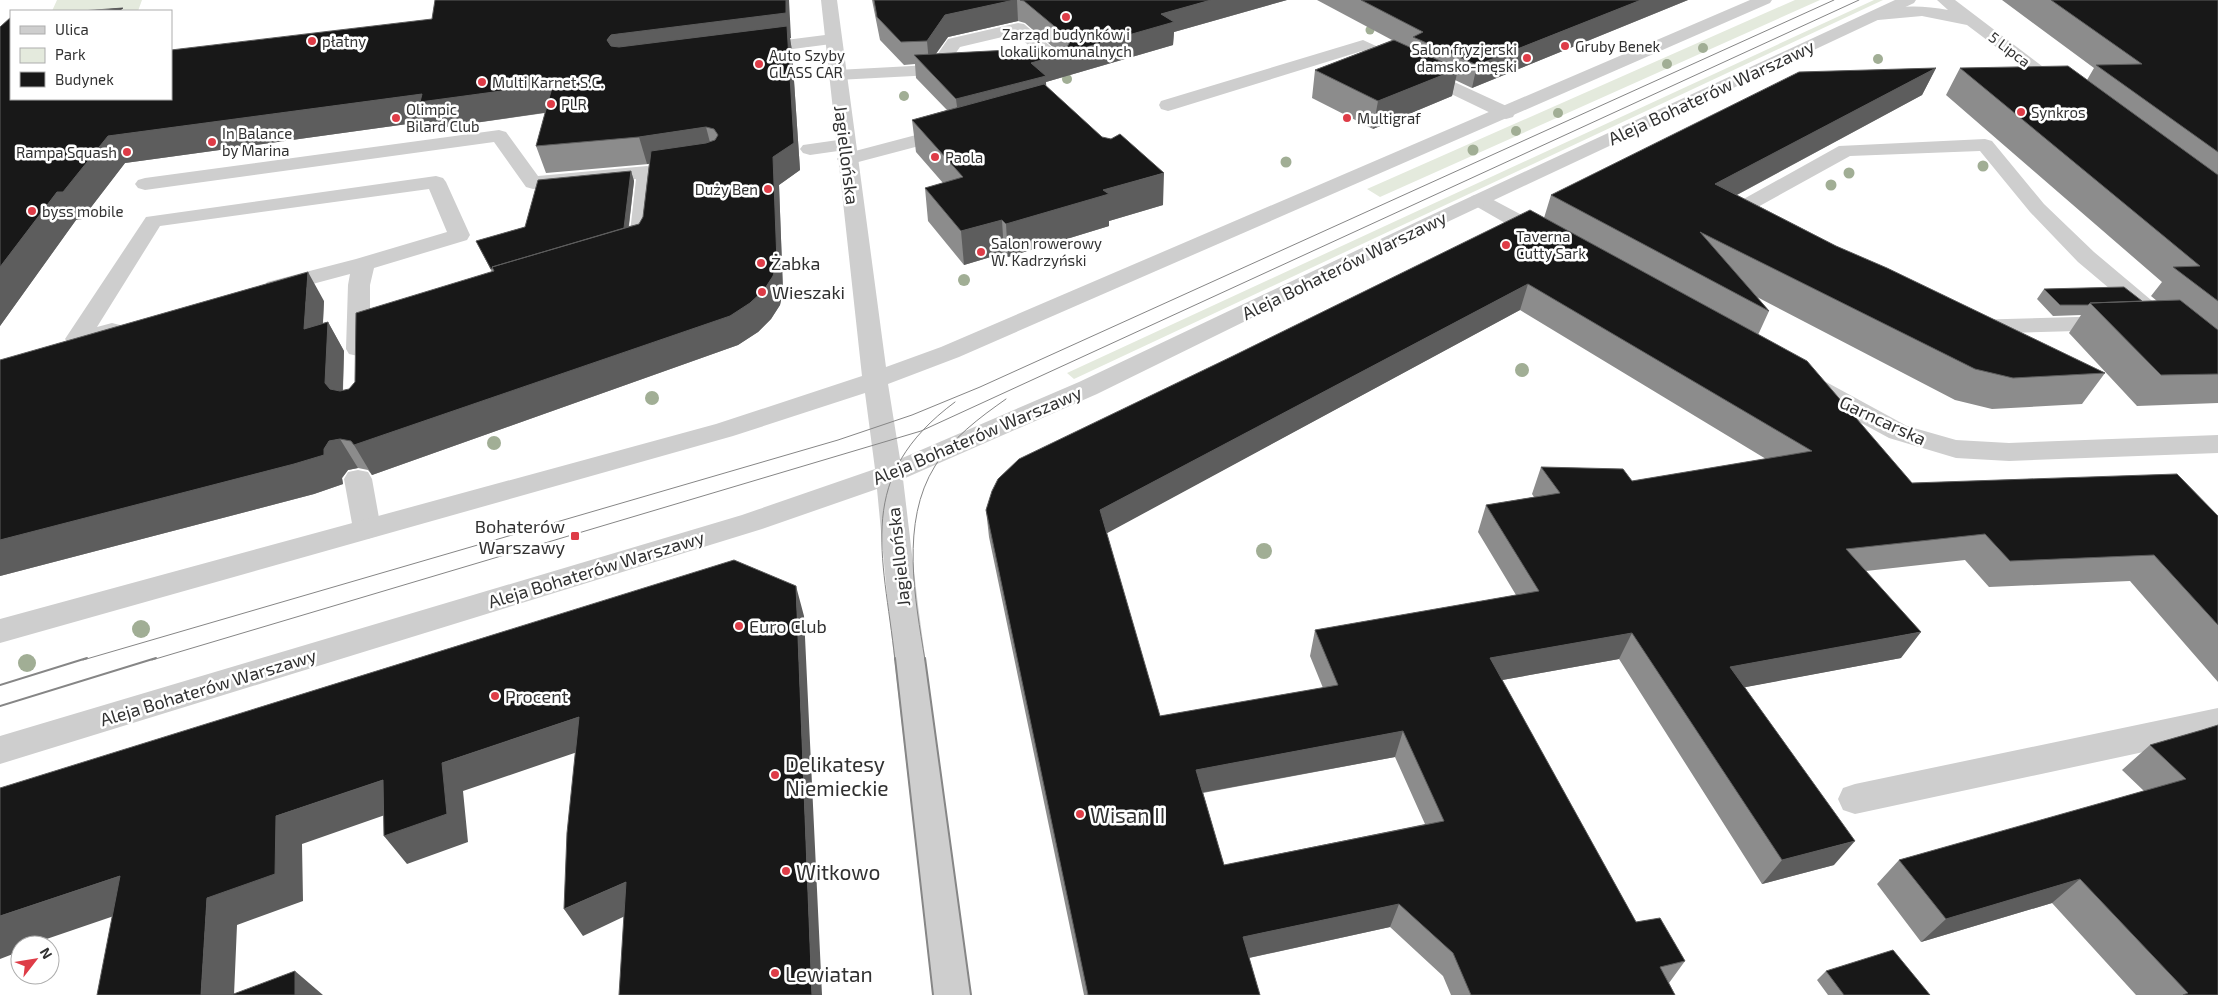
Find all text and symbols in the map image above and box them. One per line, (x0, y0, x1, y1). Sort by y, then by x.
legend (10, 10, 172, 100)
marker: Zarząd budynków i lokali komunalnych (1060, 11, 1072, 23)
text: Ulica (55, 20, 89, 38)
place label: Zarząd budynków i lokali komunalnych (1000, 25, 1132, 60)
street label: 5 Lipca (1986, 28, 2034, 70)
place label: płatny (322, 32, 366, 50)
street label: Aleja Bohaterów Warszawy (1604, 34, 1818, 149)
marker: płatny (306, 35, 318, 47)
place label: Gruby Benek (1575, 37, 1661, 55)
place label: Salon fryzjerski damsko-męski (1411, 40, 1517, 75)
marker: Gruby Benek (1559, 40, 1571, 52)
text: Park (55, 45, 86, 63)
place label: Auto Szyby GLASS CAR (769, 46, 845, 81)
marker: Salon fryzjerski damsko-męski (1521, 52, 1533, 64)
marker: Auto Szyby GLASS CAR (753, 58, 765, 70)
text: Budynek (55, 70, 114, 88)
place label: Multi Karnet S.C. (492, 73, 604, 91)
marker: Multi Karnet S.C. (476, 76, 488, 88)
place label: PLR (561, 95, 587, 113)
marker: PLR (545, 98, 557, 110)
place label: Olimpic Bilard Club (406, 100, 480, 135)
place label: Synkros (2031, 103, 2086, 121)
street label: Jagiellońska (830, 104, 864, 206)
marker: Synkros (2015, 106, 2027, 118)
place label: Multigraf (1357, 109, 1421, 127)
marker: Olimpic Bilard Club (390, 112, 402, 124)
marker: Multigraf (1341, 112, 1353, 124)
place label: In Balance by Marina (222, 124, 292, 159)
marker: In Balance by Marina (206, 136, 218, 148)
place label: Rampa Squash (16, 143, 117, 161)
marker: Rampa Squash (121, 146, 133, 158)
place label: Paola (945, 148, 983, 166)
marker: Paola (929, 151, 941, 163)
place label: Duży Ben (695, 180, 758, 198)
marker: Duży Ben (762, 183, 774, 195)
place label: byss mobile (42, 202, 123, 220)
marker: byss mobile (26, 205, 38, 217)
street label: Aleja Bohaterów Warszawy (1238, 206, 1450, 324)
place label: Taverna Cutty Sark (1516, 227, 1586, 262)
place label: Salon rowerowy W. Kadrzyński (991, 234, 1102, 269)
marker: Taverna Cutty Sark (1500, 239, 1512, 251)
marker: Salon rowerowy W. Kadrzyński (975, 246, 987, 258)
place label: Żabka (771, 252, 820, 274)
marker: Żabka (755, 257, 767, 269)
place label: Wieszaki (772, 281, 845, 303)
marker: Wieszaki (756, 286, 768, 298)
street label: Aleja Bohaterów Warszawy (869, 381, 1085, 489)
street label: Garncarska (1836, 390, 1930, 450)
street label: Jagiellońska (882, 506, 914, 608)
place label: Bohaterów Warszawy (475, 515, 565, 558)
street label: Aleja Bohaterów Warszawy (485, 525, 707, 612)
marker: Bohaterów Warszawy (569, 530, 581, 542)
place label: Euro Club (749, 615, 827, 637)
marker: Euro Club (733, 620, 745, 632)
street label: Aleja Bohaterów Warszawy (97, 643, 319, 730)
place label: Procent (505, 685, 569, 707)
marker: Procent (489, 690, 501, 702)
place label: Delikatesy Niemieckie (785, 751, 889, 800)
marker: Delikatesy Niemieckie (769, 769, 781, 781)
place label: Wisan II (1090, 802, 1165, 827)
marker: Wisan II (1074, 808, 1086, 820)
place label: Witkowo (796, 859, 881, 884)
marker: Witkowo (780, 865, 792, 877)
north arrow (10, 935, 60, 985)
text: N (37, 944, 56, 962)
place label: Lewiatan (785, 961, 873, 986)
marker: Lewiatan (769, 967, 781, 979)

